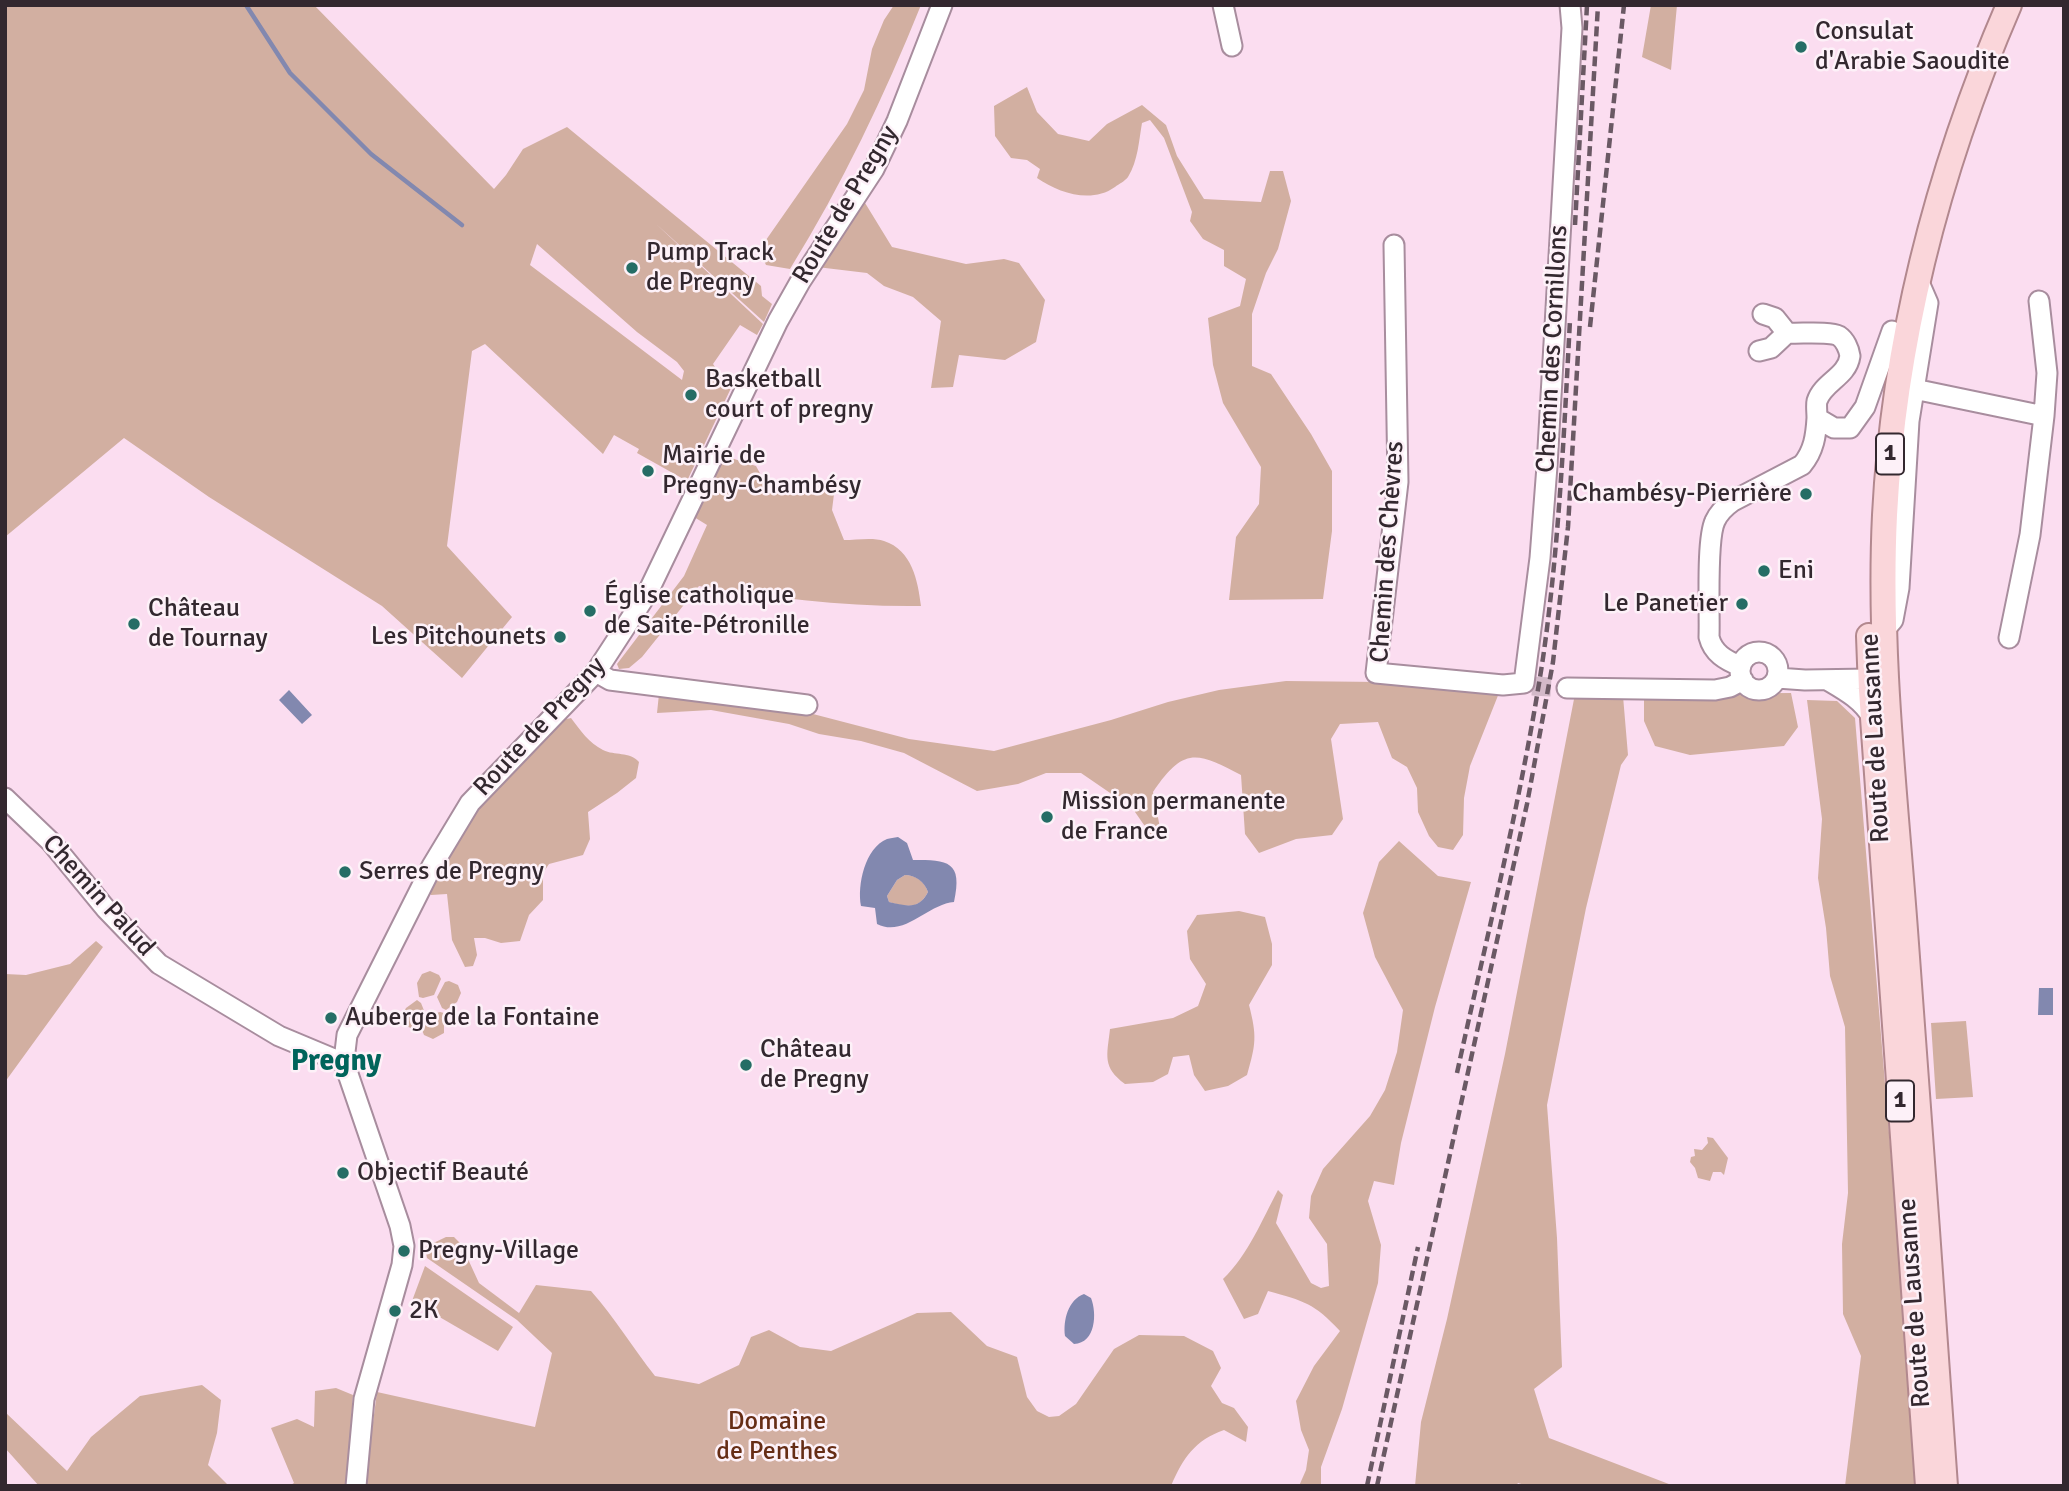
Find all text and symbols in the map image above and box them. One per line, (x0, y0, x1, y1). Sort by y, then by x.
place label: Consulat d'Arabie Saoudite (1815, 16, 2010, 78)
marker: Consulat d'Arabie Saoudite (1793, 39, 1809, 55)
street label: Route de Pregny (786, 120, 906, 290)
street label: Chemin des Cornillons (1531, 224, 1575, 474)
place label: Pump Track de Pregny (646, 237, 774, 298)
marker: Pump Track de Pregny (624, 260, 640, 276)
place label: Basketball court of pregny (705, 364, 873, 426)
marker: Basketball court of pregny (683, 387, 699, 403)
road number: 1 (1876, 434, 1904, 475)
place label: Mairie de Pregny-Chambésy (662, 440, 861, 502)
street label: Chemin des Chèvres (1365, 440, 1411, 664)
marker: Mairie de Pregny-Chambésy (640, 463, 656, 479)
place label: Chambésy-Pierrière (1572, 478, 1792, 510)
marker: Chambésy-Pierrière (1798, 486, 1814, 502)
place label: Eni (1778, 555, 1814, 587)
marker: Eni (1756, 563, 1772, 579)
place label: Église catholique de Saite-Pétronille (604, 580, 810, 642)
place label: Le Panetier (1603, 588, 1728, 620)
place label: Château de Tournay (148, 593, 268, 654)
marker: Le Panetier (1734, 596, 1750, 612)
marker: Église catholique de Saite-Pétronille (582, 603, 598, 619)
marker: Château de Tournay (126, 616, 142, 632)
place label: Les Pitchounets (371, 621, 546, 653)
marker: Les Pitchounets (552, 629, 568, 645)
street label: Route de Lausanne (1855, 632, 1897, 844)
street label: Route de Pregny (467, 651, 613, 803)
place label: Mission permanente de France (1061, 786, 1286, 848)
marker: Mission permanente de France (1039, 809, 1055, 825)
street label: Chemin Palud (35, 829, 161, 963)
place label: Serres de Pregny (359, 856, 544, 888)
marker: Serres de Pregny (337, 864, 353, 880)
place label: Auberge de la Fontaine (345, 1002, 600, 1034)
marker: Auberge de la Fontaine (323, 1010, 339, 1026)
place label: Château de Pregny (760, 1034, 869, 1096)
district label: Pregny (291, 1044, 381, 1080)
marker: Château de Pregny (738, 1057, 754, 1073)
road number: 1 (1886, 1080, 1914, 1121)
place label: Objectif Beauté (357, 1157, 529, 1189)
marker: Objectif Beauté (335, 1165, 351, 1181)
street label: Route de Lausanne (1892, 1197, 1938, 1409)
place label: Pregny-Village (418, 1235, 579, 1267)
marker: Pregny-Village (396, 1243, 412, 1259)
place label: 2K (409, 1295, 439, 1327)
marker: 2K (387, 1303, 403, 1319)
park label: Domaine de Penthes (716, 1406, 838, 1468)

